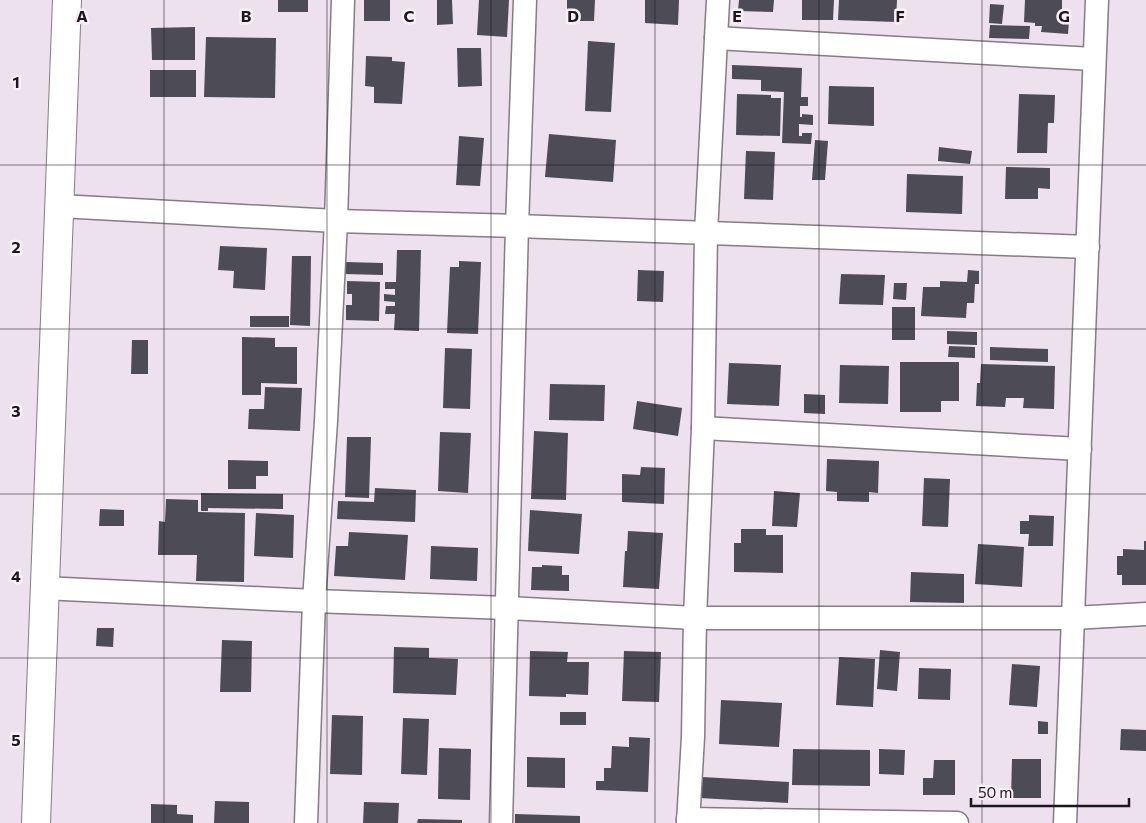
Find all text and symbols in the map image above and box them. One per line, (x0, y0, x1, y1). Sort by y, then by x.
text: A (76, 6, 88, 25)
text: B (241, 6, 252, 25)
text: C (404, 6, 415, 25)
text: D (567, 6, 579, 25)
text: E (732, 6, 742, 25)
text: F (895, 6, 905, 25)
text: G (1058, 6, 1070, 25)
text: 1 (12, 72, 20, 91)
text: 2 (11, 237, 21, 256)
text: 3 (11, 401, 21, 420)
text: 4 (11, 566, 21, 585)
text: 5 (11, 730, 21, 749)
scale bar (971, 776, 1128, 808)
text: 50 m (978, 783, 1012, 801)

